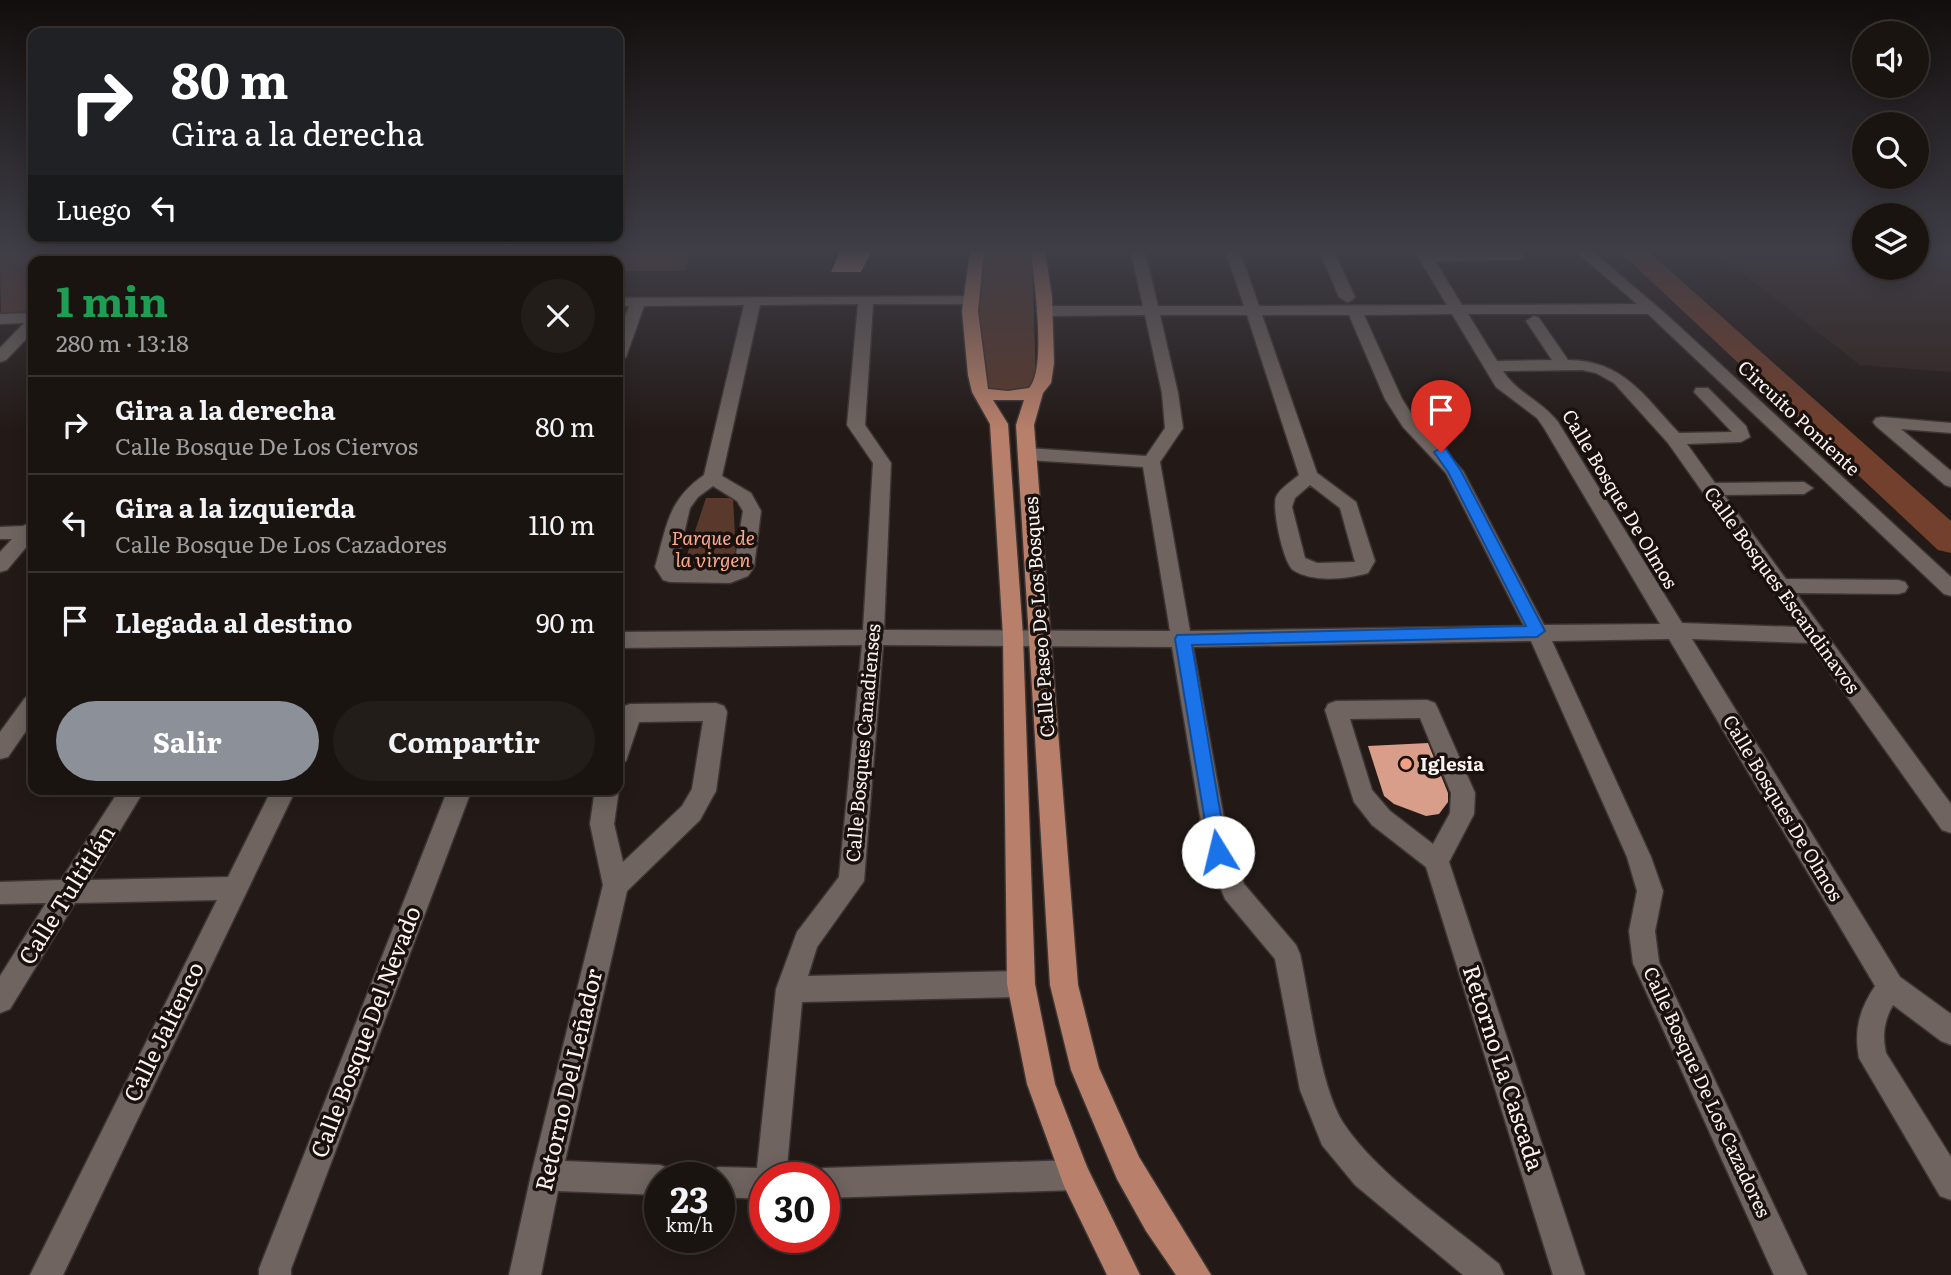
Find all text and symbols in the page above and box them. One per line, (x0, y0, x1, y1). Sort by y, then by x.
map controls (1852, 21, 1929, 280)
button: sound (1852, 21, 1929, 98)
text: 80 m (171, 41, 289, 114)
icon: right (56, 56, 147, 147)
text: Gira a la derecha (171, 108, 424, 156)
button: search (1852, 112, 1929, 189)
text: Luego (56, 189, 131, 228)
icon: left (145, 189, 183, 227)
button: layers (1852, 203, 1929, 280)
text: 1 min (56, 268, 168, 330)
button: close (521, 279, 595, 353)
text: 280 m · 13:18 (56, 325, 189, 359)
street label: Circuito Poniente (1732, 353, 1867, 482)
pin (1411, 380, 1471, 452)
text: Gira a la derecha (115, 389, 335, 428)
icon: arrive (1422, 391, 1460, 429)
street label: Calle Bosque De Olmos (1556, 403, 1686, 594)
icon: right (56, 406, 94, 444)
text: 80 m (535, 406, 595, 445)
text: Calle Bosque De Los Ciervos (115, 428, 418, 462)
street label: Calle Bosques Escandinavos (1698, 480, 1868, 699)
text: Gira a la izquierda (115, 487, 356, 526)
street label: Calle Paseo De Los Bosques (1016, 495, 1060, 738)
icon: left (56, 504, 94, 542)
text: 110 m (528, 504, 595, 543)
park label: Parque de la virgen (671, 523, 755, 573)
text: Calle Bosque De Los Cazadores (115, 526, 447, 560)
icon: arrive (56, 602, 94, 640)
text: Llegada al destino (115, 602, 352, 641)
text: 90 m (536, 602, 595, 641)
street label: Calle Bosques Canadienses (838, 622, 886, 863)
button: Salir (56, 701, 319, 781)
button: Compartir (333, 701, 595, 781)
street label: Calle Bosques De Olmos (1717, 709, 1851, 906)
place label: Iglesia (1420, 749, 1484, 777)
marker: Iglesia (1398, 756, 1414, 772)
position arrow (1181, 815, 1255, 889)
street label: Calle Tultitlán (9, 817, 122, 970)
street label: Calle Bosque Del Nevado (300, 900, 428, 1162)
street label: Calle Jaltenco (113, 955, 211, 1107)
street label: Retorno La Cascada (1456, 960, 1554, 1175)
street label: Calle Bosque De Los Cazadores (1637, 961, 1779, 1222)
street label: Retorno Del Leñador (525, 965, 609, 1194)
speed limit sign: 30 (749, 1162, 840, 1253)
text: 23 (670, 1172, 709, 1224)
text: km/h (666, 1211, 713, 1238)

